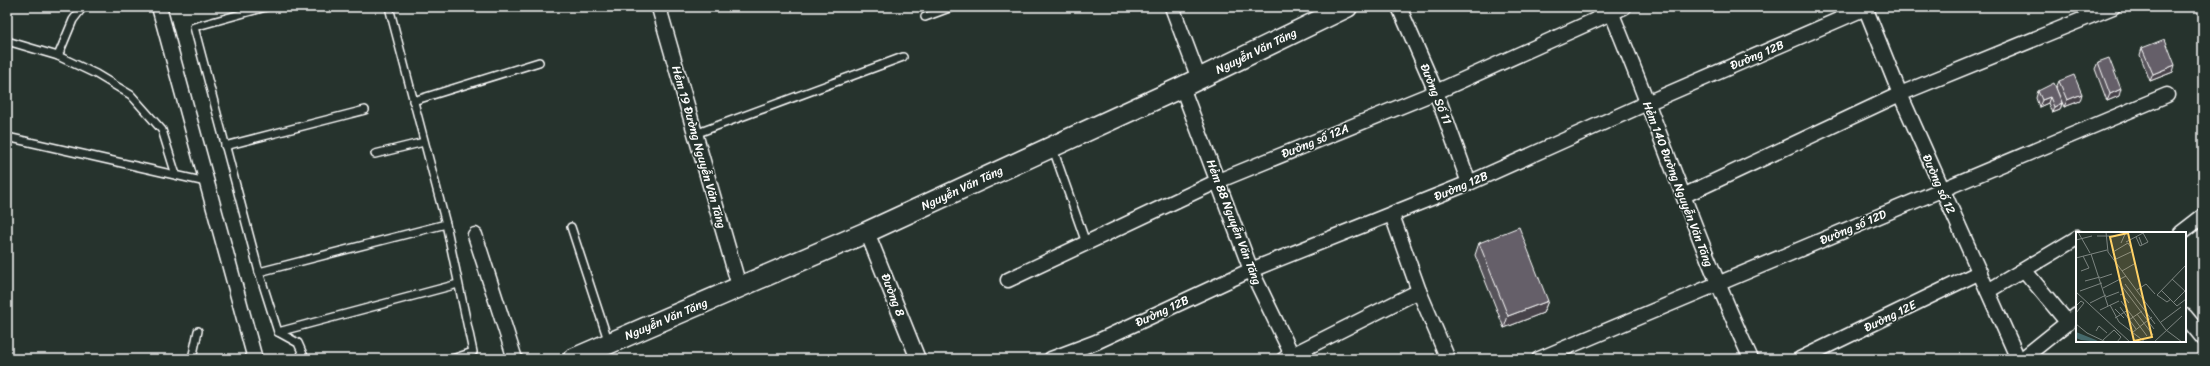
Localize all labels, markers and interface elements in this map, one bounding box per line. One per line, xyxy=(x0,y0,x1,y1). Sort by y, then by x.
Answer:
street label: Nguyễn Văn Tăng xyxy=(1211,22,1301,80)
street label: Đường 12B xyxy=(1726,34,1788,76)
street label: Đường Số 11 xyxy=(1414,60,1458,128)
street label: Hẻm 19 Đường Nguyễn Văn Tăng xyxy=(665,63,733,231)
street label: Hẻm 140 Đường Nguyễn Văn Tăng xyxy=(1636,98,1720,270)
street label: Đường số 12A xyxy=(1278,117,1352,165)
street label: Đường số 12 xyxy=(1916,150,1962,218)
street label: Hẻm 88 Nguyễn Văn Tăng xyxy=(1200,156,1268,288)
street label: Nguyễn Văn Tăng xyxy=(917,159,1007,217)
street label: Đường 12B xyxy=(1430,165,1492,207)
street label: Đường số 12D xyxy=(1816,203,1891,251)
inset map xyxy=(2076,232,2186,342)
street label: Đường 8 xyxy=(875,270,911,320)
street label: Đường 12B xyxy=(1132,289,1193,333)
street label: Nguyễn Văn Tăng xyxy=(621,292,711,346)
street label: Đường 12E xyxy=(1860,293,1921,338)

